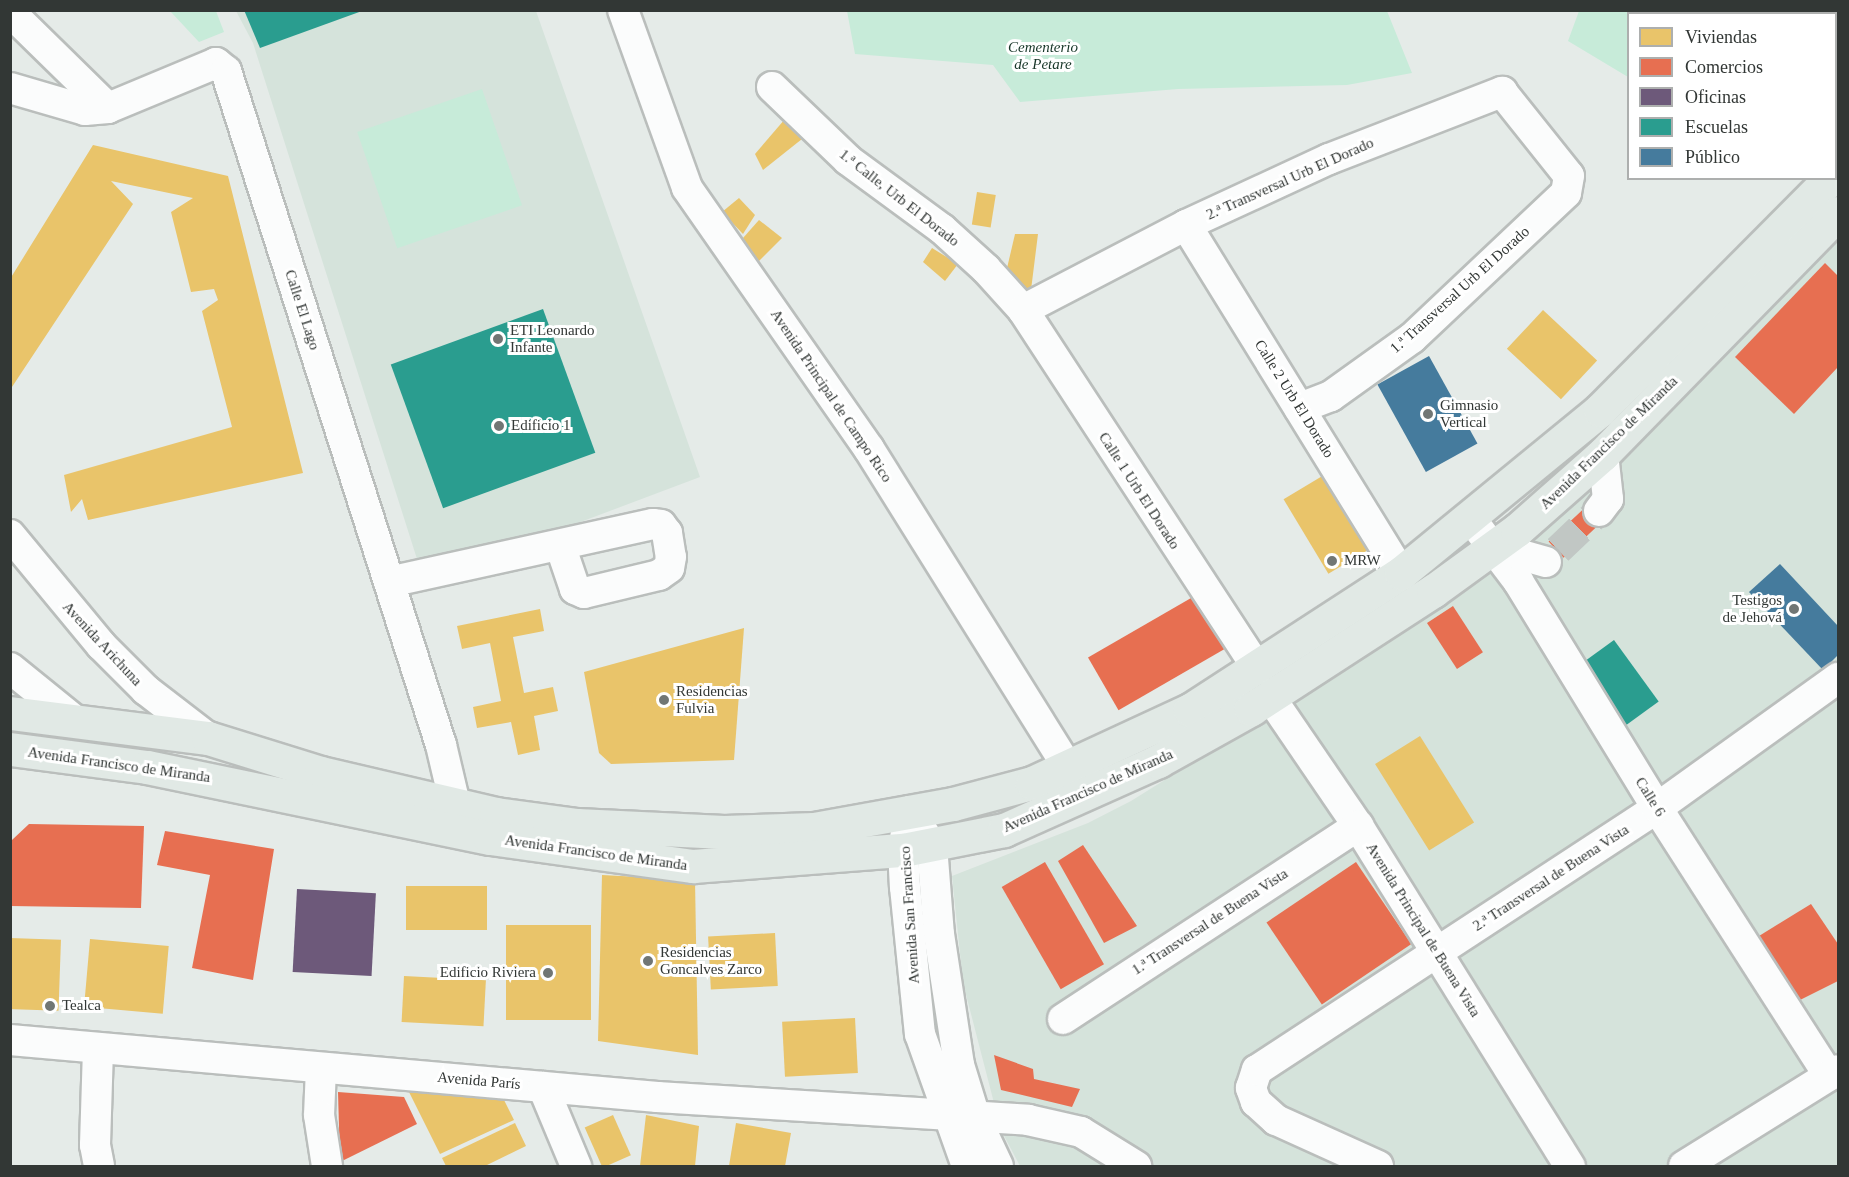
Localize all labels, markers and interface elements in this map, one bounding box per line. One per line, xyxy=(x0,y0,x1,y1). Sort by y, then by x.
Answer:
legend xyxy=(1627,12,1837,180)
text: Viviendas xyxy=(1685,27,1757,47)
park label: Cementerio de Petare xyxy=(1008,38,1078,73)
text: Comercios xyxy=(1685,57,1763,77)
text: Oficinas xyxy=(1685,87,1746,107)
text: Escuelas xyxy=(1685,117,1748,137)
street label: 2.ª Transversal Urb El Dorado xyxy=(1203,134,1377,224)
street label: 1.ª Calle, Urb El Dorado xyxy=(835,146,963,250)
text: Público xyxy=(1685,147,1740,167)
street label: 1.ª Transversal Urb El Dorado xyxy=(1387,223,1533,357)
street label: Calle El Lago xyxy=(281,268,323,352)
street label: Avenida Principal de Campo Rico xyxy=(766,306,896,486)
place label: ETI Leonardo Infante xyxy=(510,321,595,356)
marker: ETI Leonardo Infante xyxy=(491,332,505,346)
street label: Calle 2 Urb El Dorado xyxy=(1250,337,1338,461)
street label: Avenida Francisco de Miranda xyxy=(1536,373,1682,513)
place label: Gimnasio Vertical xyxy=(1440,396,1498,431)
marker: Gimnasio Vertical xyxy=(1421,407,1435,421)
place label: Edificio 1 xyxy=(511,417,571,435)
marker: Edificio 1 xyxy=(492,419,506,433)
street label: Calle 1 Urb El Dorado xyxy=(1094,429,1184,553)
place label: MRW xyxy=(1344,552,1381,570)
marker: MRW xyxy=(1325,554,1339,568)
place label: Testigos de Jehová xyxy=(1722,591,1782,626)
street label: Avenida Arichuna xyxy=(58,598,146,690)
marker: Testigos de Jehová xyxy=(1787,602,1801,616)
place label: Residencias Fulvia xyxy=(676,682,748,717)
marker: Residencias Fulvia xyxy=(657,693,671,707)
street label: Avenida Francisco de Miranda xyxy=(27,743,211,787)
street label: Avenida Francisco de Miranda xyxy=(1000,745,1176,837)
street label: Calle 6 xyxy=(1631,774,1669,820)
street label: 2.ª Transversal de Buena Vista xyxy=(1469,821,1633,935)
street label: Avenida Francisco de Miranda xyxy=(504,831,688,875)
street label: Avenida Principal de Buena Vista xyxy=(1362,840,1484,1020)
street label: Avenida San Francisco xyxy=(896,846,924,984)
street label: 1.ª Transversal de Buena Vista xyxy=(1128,865,1292,979)
place label: Residencias Goncalves Zarco xyxy=(660,943,762,978)
marker: Residencias Goncalves Zarco xyxy=(641,954,655,968)
place label: Edificio Riviera xyxy=(440,964,536,982)
marker: Edificio Riviera xyxy=(541,966,555,980)
place label: Tealca xyxy=(62,997,101,1015)
marker: Tealca xyxy=(43,999,57,1013)
street label: Avenida París xyxy=(437,1068,521,1094)

